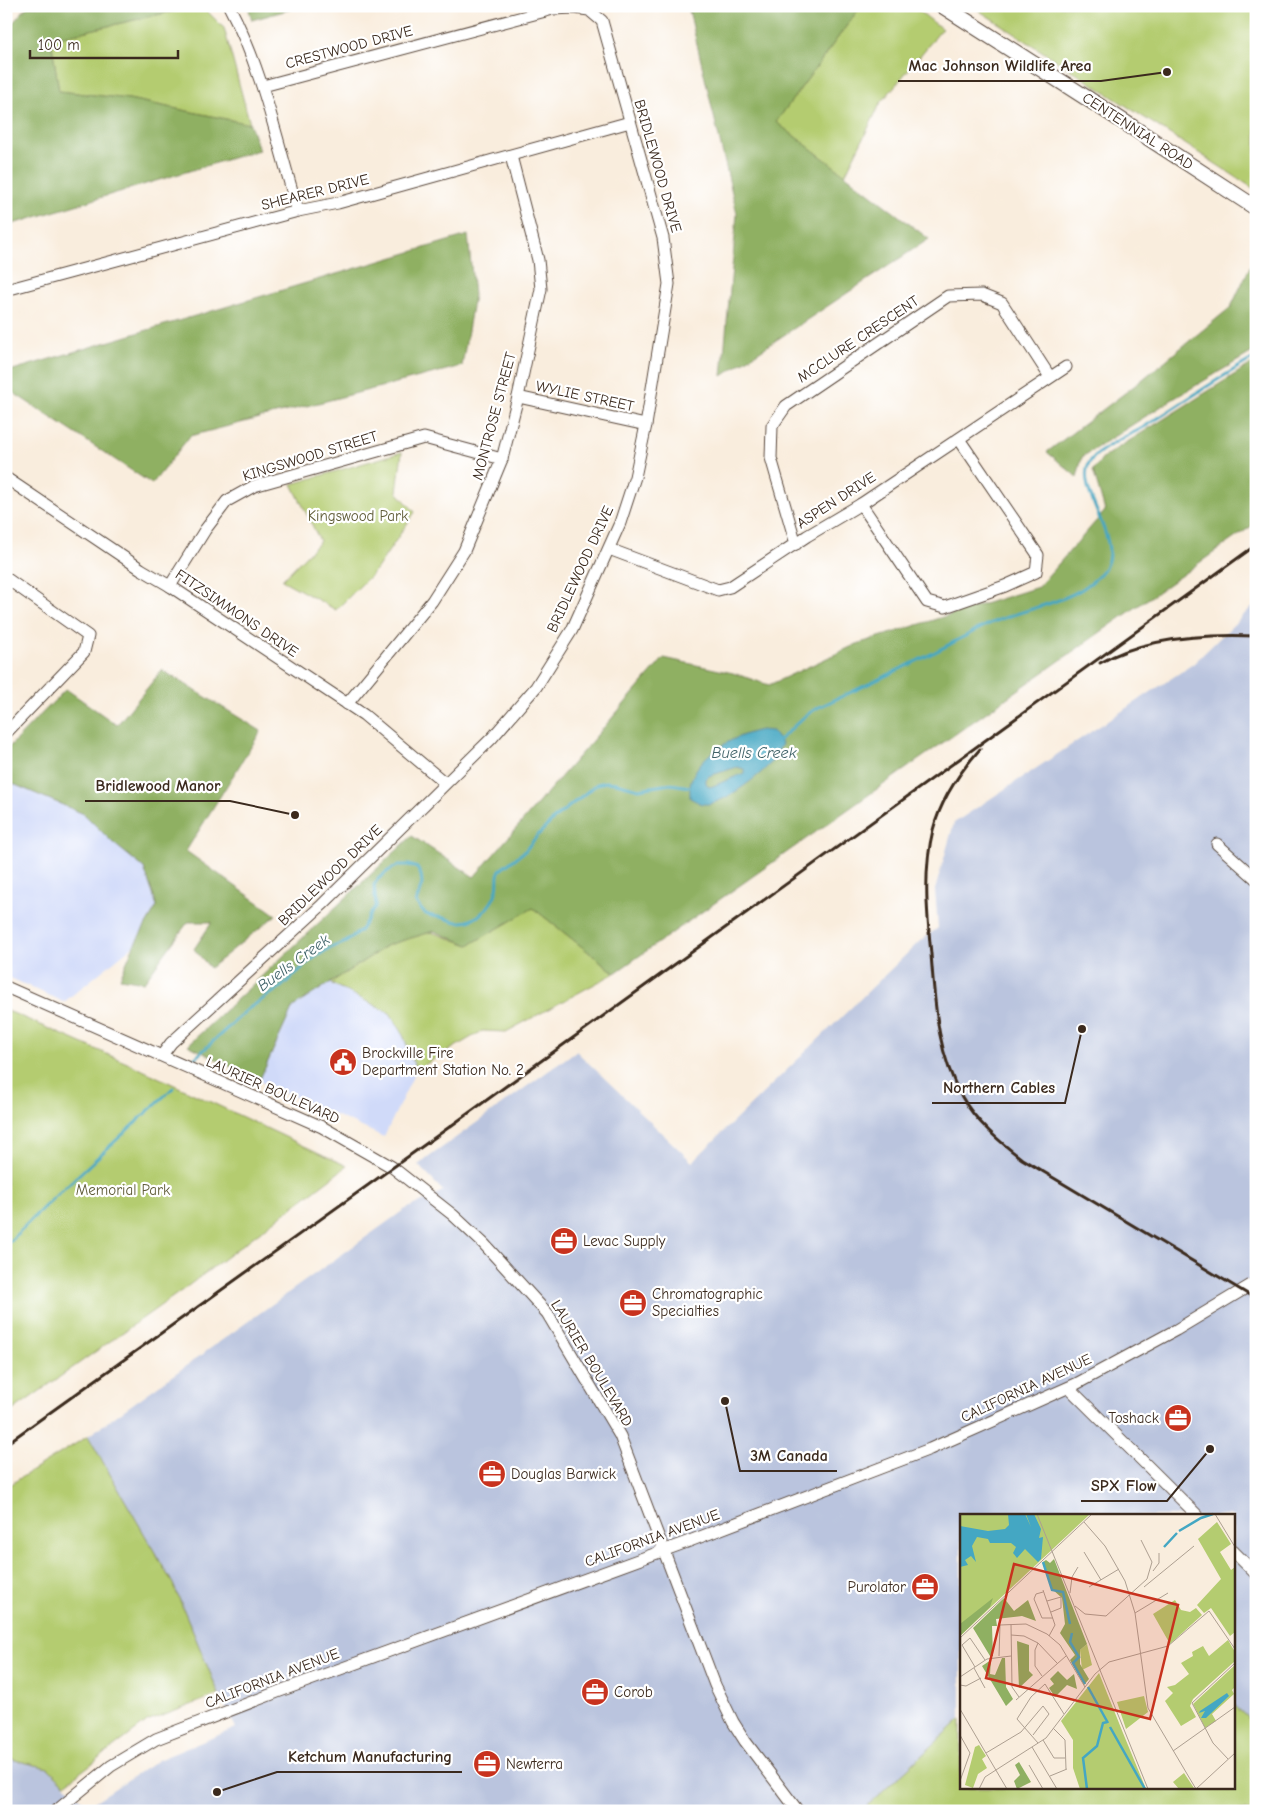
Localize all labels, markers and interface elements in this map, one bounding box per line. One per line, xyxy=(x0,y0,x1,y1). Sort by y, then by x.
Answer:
street label: CRESTWOOD DRIVE xyxy=(283,21,415,73)
scale bar xyxy=(30,28,178,60)
text: 100 m xyxy=(38,36,80,54)
callout: Mac Johnson Wildlife Area xyxy=(898,50,1101,81)
text: Mac Johnson Wildlife Area xyxy=(908,57,1092,75)
street label: CENTENNIAL ROAD xyxy=(1079,88,1197,174)
street label: BRIDLEWOOD DRIVE xyxy=(630,97,686,235)
street label: SHEARER DRIVE xyxy=(259,170,371,214)
street label: MCCLURE CRESCENT xyxy=(794,292,922,386)
street label: MONTROSE STREET xyxy=(468,350,520,482)
street label: WYLIE STREET xyxy=(534,377,636,415)
street label: KINGSWOOD STREET xyxy=(240,427,380,485)
street label: ASPEN DRIVE xyxy=(793,468,879,532)
street label: BRIDLEWOOD DRIVE xyxy=(543,503,617,635)
park label: Kingswood Park xyxy=(308,507,409,525)
street label: FITZSIMMONS DRIVE xyxy=(172,565,302,661)
water label: Buells Creek xyxy=(712,744,797,762)
callout: Bridlewood Manor xyxy=(85,770,230,801)
text: Bridlewood Manor xyxy=(95,777,221,795)
street label: BRIDLEWOOD DRIVE xyxy=(274,821,386,929)
water label: Buells Creek xyxy=(254,930,333,995)
place label: Brockville Fire Department Station No. 2 xyxy=(362,1044,524,1079)
public building icon: Brockville Fire Department Station No. 2 xyxy=(328,1047,358,1077)
street label: LAURIER BOULEVARD xyxy=(203,1052,343,1128)
callout: Northern Cables xyxy=(932,1072,1065,1103)
text: Northern Cables xyxy=(943,1079,1055,1097)
park label: Memorial Park xyxy=(76,1181,171,1199)
office icon: Levac Supply xyxy=(549,1226,579,1256)
place label: Levac Supply xyxy=(583,1232,666,1250)
place label: Chromatographic Specialties xyxy=(652,1285,763,1320)
office icon: Chromatographic Specialties xyxy=(618,1288,648,1318)
street label: LAURIER BOULEVARD xyxy=(547,1296,637,1430)
street label: CALIFORNIA AVENUE xyxy=(958,1350,1094,1426)
office icon: Toshack xyxy=(1163,1403,1193,1433)
place label: Toshack xyxy=(1108,1409,1160,1427)
callout: 3M Canada xyxy=(740,1440,837,1471)
text: 3M Canada xyxy=(750,1447,828,1465)
office icon: Douglas Barwick xyxy=(477,1459,507,1489)
place label: Douglas Barwick xyxy=(511,1465,617,1483)
callout: SPX Flow xyxy=(1081,1470,1167,1501)
text: SPX Flow xyxy=(1091,1477,1157,1495)
street label: CALIFORNIA AVENUE xyxy=(582,1505,722,1571)
inset map xyxy=(960,1514,1234,1790)
office icon: Purolator xyxy=(910,1572,940,1602)
place label: Purolator xyxy=(848,1578,906,1596)
street label: CALIFORNIA AVENUE xyxy=(202,1644,342,1712)
office icon: Corob xyxy=(580,1677,610,1707)
place label: Corob xyxy=(614,1683,653,1701)
callout: Ketchum Manufacturing xyxy=(277,1741,462,1772)
text: Ketchum Manufacturing xyxy=(288,1748,452,1766)
office icon: Newterra xyxy=(472,1749,502,1779)
place label: Newterra xyxy=(506,1755,563,1773)

